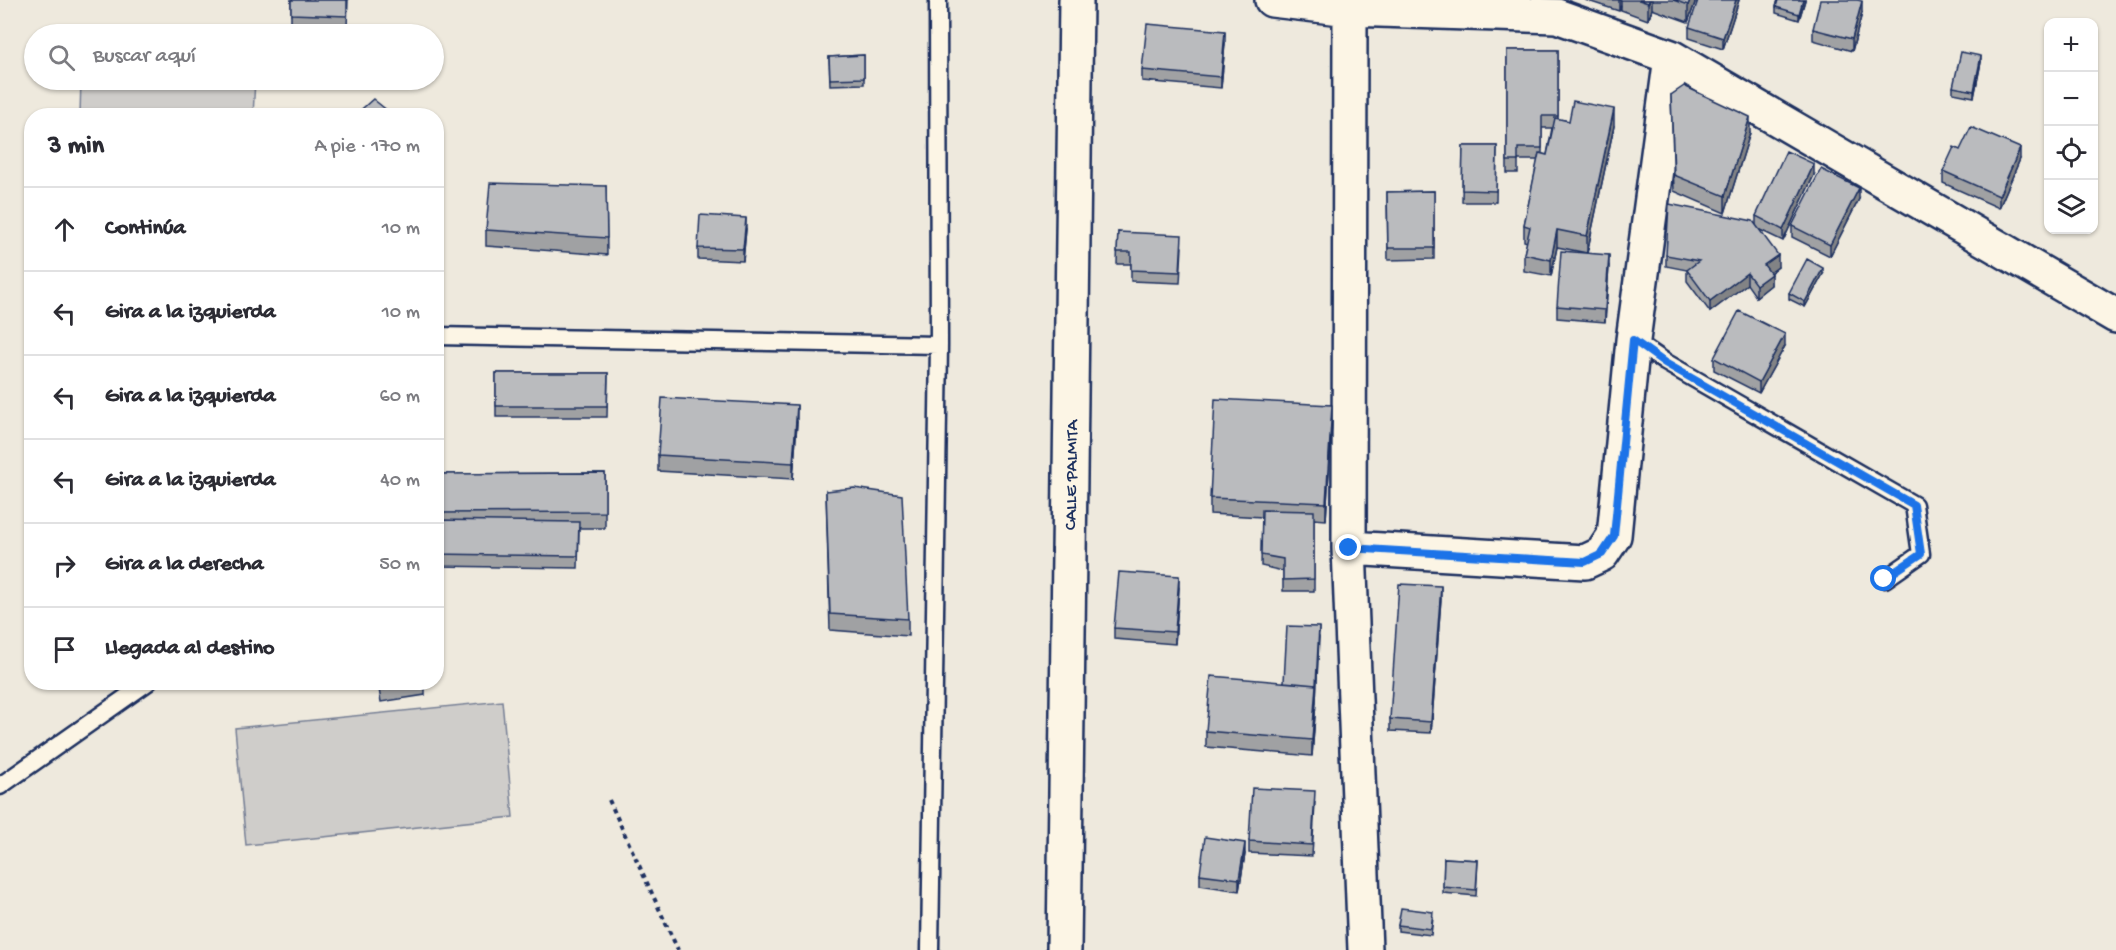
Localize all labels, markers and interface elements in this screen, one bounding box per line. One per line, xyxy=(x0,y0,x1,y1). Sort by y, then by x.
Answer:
map controls xyxy=(2044,18,2098,234)
button: + xyxy=(2044,18,2098,72)
search box xyxy=(24,24,444,90)
icon: search xyxy=(45,41,78,74)
text: Buscar aquí xyxy=(93,44,196,70)
button: − xyxy=(2044,72,2098,126)
button: locate xyxy=(2044,126,2098,180)
text: 3 min xyxy=(48,132,104,163)
text: A pie · 170 m xyxy=(314,136,420,159)
button: layers xyxy=(2044,180,2098,234)
icon: ahead xyxy=(48,213,81,246)
text: Continúa xyxy=(105,216,186,242)
text: 10 m xyxy=(382,218,420,241)
icon: left xyxy=(48,297,81,330)
text: Gira a la izquierda xyxy=(105,300,276,326)
text: 10 m xyxy=(382,302,420,325)
icon: left xyxy=(48,381,81,414)
text: Gira a la izquierda xyxy=(105,384,276,410)
text: 60 m xyxy=(380,386,420,409)
street label: CALLE PALMITA xyxy=(1061,418,1084,530)
icon: left xyxy=(48,465,81,498)
text: Gira a la izquierda xyxy=(105,468,276,494)
text: 40 m xyxy=(380,470,420,493)
route end xyxy=(1335,534,1361,560)
icon: right xyxy=(48,549,81,582)
text: Gira a la derecha xyxy=(105,552,263,578)
text: 50 m xyxy=(379,554,420,577)
route start xyxy=(1870,565,1896,591)
icon: arrive xyxy=(48,633,81,666)
text: Llegada al destino xyxy=(105,636,275,662)

